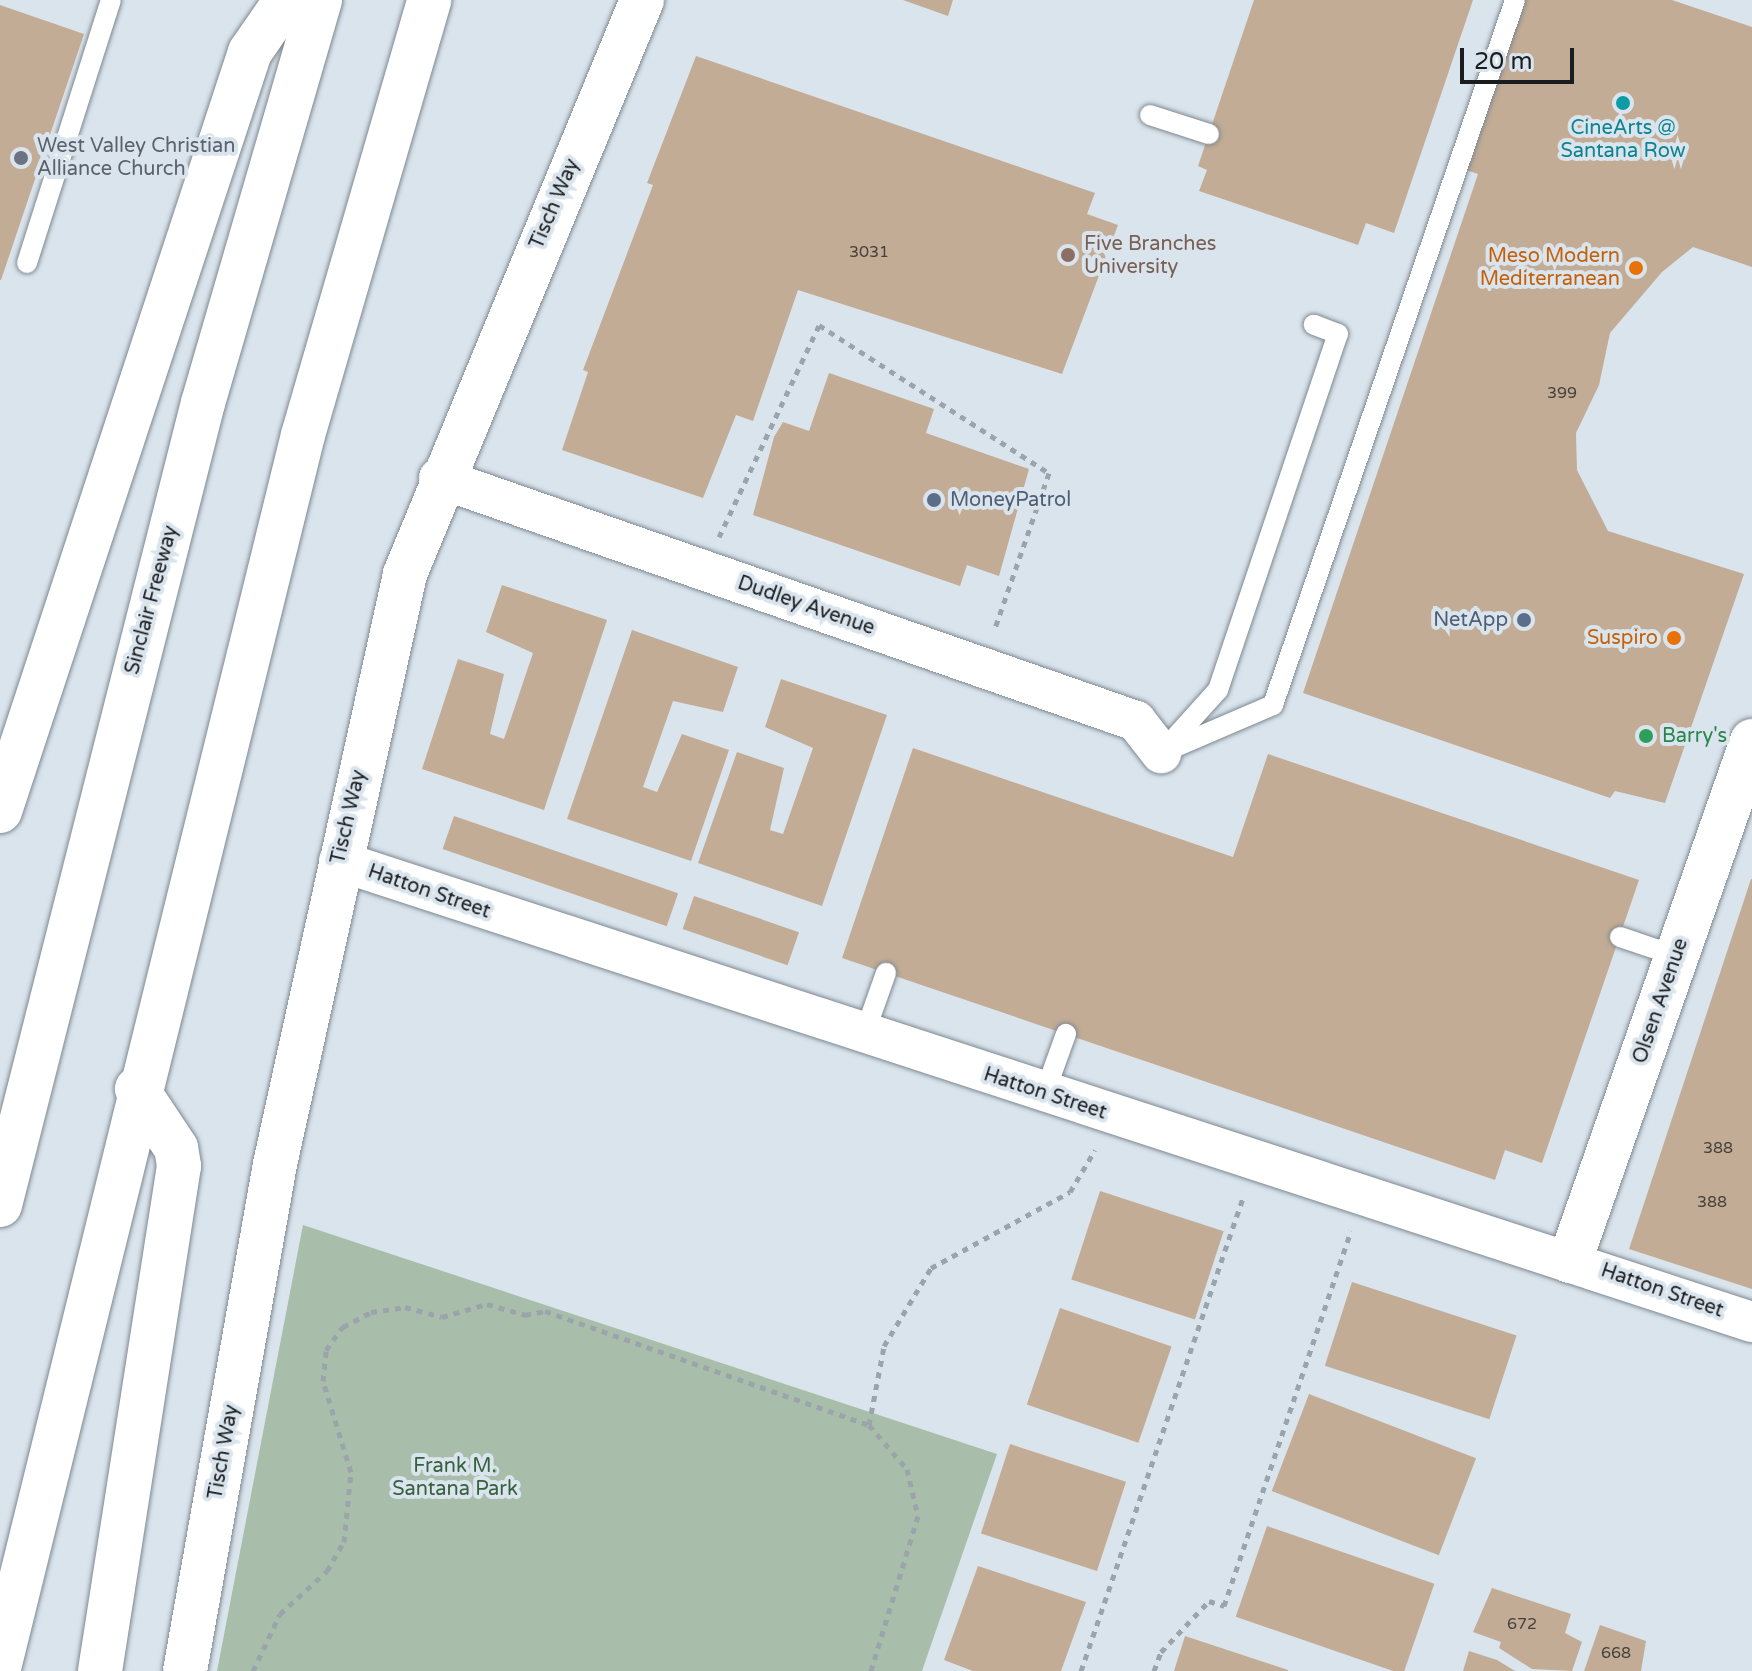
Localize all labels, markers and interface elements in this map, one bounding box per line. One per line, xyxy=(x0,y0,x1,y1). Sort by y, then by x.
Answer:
scale bar xyxy=(1464,32,1578,82)
text: 20 m xyxy=(1474,47,1532,76)
marker: CineArts @ Santana Row xyxy=(1614,94,1632,112)
place label: CineArts @ Santana Row xyxy=(1560,116,1686,163)
place label: West Valley Christian Alliance Church xyxy=(37,134,235,181)
marker: West Valley Christian Alliance Church xyxy=(12,149,30,167)
street label: Tisch Way xyxy=(525,155,585,253)
place label: Five Branches University xyxy=(1084,232,1216,279)
house number: 3031 xyxy=(849,242,889,262)
place label: Meso Modern Mediterranean xyxy=(1480,244,1620,291)
marker: Five Branches University xyxy=(1059,246,1077,264)
marker: Meso Modern Mediterranean xyxy=(1627,259,1645,277)
house number: 399 xyxy=(1547,383,1577,403)
place label: MoneyPatrol xyxy=(950,488,1071,512)
marker: MoneyPatrol xyxy=(925,491,943,509)
street label: Sinclair Freeway xyxy=(121,523,183,677)
street label: Dudley Avenue xyxy=(734,571,878,641)
place label: NetApp xyxy=(1433,608,1508,632)
marker: NetApp xyxy=(1515,611,1533,629)
place label: Suspiro xyxy=(1587,626,1658,650)
marker: Suspiro xyxy=(1665,629,1683,647)
place label: Barry's xyxy=(1662,724,1727,748)
marker: Barry's xyxy=(1637,727,1655,745)
street label: Tisch Way xyxy=(327,768,371,866)
street label: Hatton Street xyxy=(365,860,493,924)
street label: Olsen Avenue xyxy=(1628,935,1694,1067)
street label: Hatton Street xyxy=(980,1063,1110,1125)
house number: 388 xyxy=(1703,1138,1733,1158)
house number: 388 xyxy=(1697,1192,1727,1212)
street label: Hatton Street xyxy=(1598,1259,1726,1323)
street label: Tisch Way xyxy=(204,1403,244,1501)
park label: Frank M. Santana Park xyxy=(392,1455,518,1502)
house number: 672 xyxy=(1507,1614,1537,1634)
house number: 668 xyxy=(1601,1643,1631,1663)

